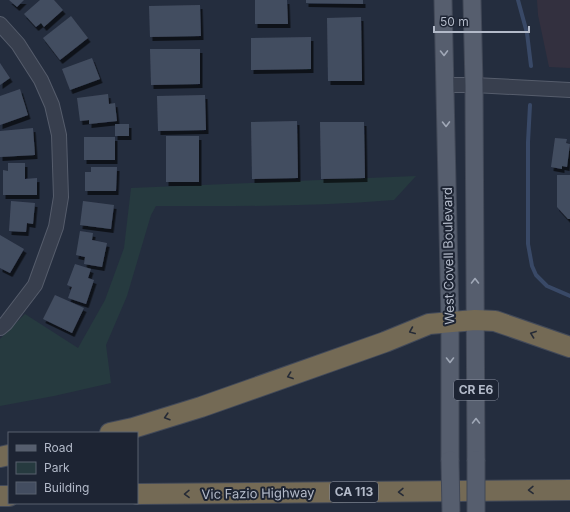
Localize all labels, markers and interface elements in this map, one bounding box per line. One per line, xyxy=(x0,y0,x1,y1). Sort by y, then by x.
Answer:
scale bar xyxy=(434,8,529,34)
text: 50 m xyxy=(440,14,469,29)
one-way arrow xyxy=(440,50,449,56)
one-way arrow xyxy=(442,121,450,127)
street label: West Covell Boulevard xyxy=(439,187,457,325)
one-way arrow xyxy=(471,278,479,284)
one-way arrow xyxy=(409,326,416,334)
one-way arrow xyxy=(530,330,537,338)
one-way arrow xyxy=(446,357,454,363)
one-way arrow xyxy=(287,371,294,379)
road number: CR E6 xyxy=(454,380,498,400)
one-way arrow xyxy=(164,412,171,421)
one-way arrow xyxy=(472,418,480,424)
legend xyxy=(8,432,138,504)
text: Road xyxy=(44,440,73,455)
text: Park xyxy=(44,460,70,475)
text: Building xyxy=(44,480,89,495)
road number: CA 113 xyxy=(330,482,378,502)
street label: Vic Fazio Highway xyxy=(201,484,315,502)
one-way arrow xyxy=(528,486,534,494)
one-way arrow xyxy=(398,488,404,496)
one-way arrow xyxy=(184,490,190,498)

